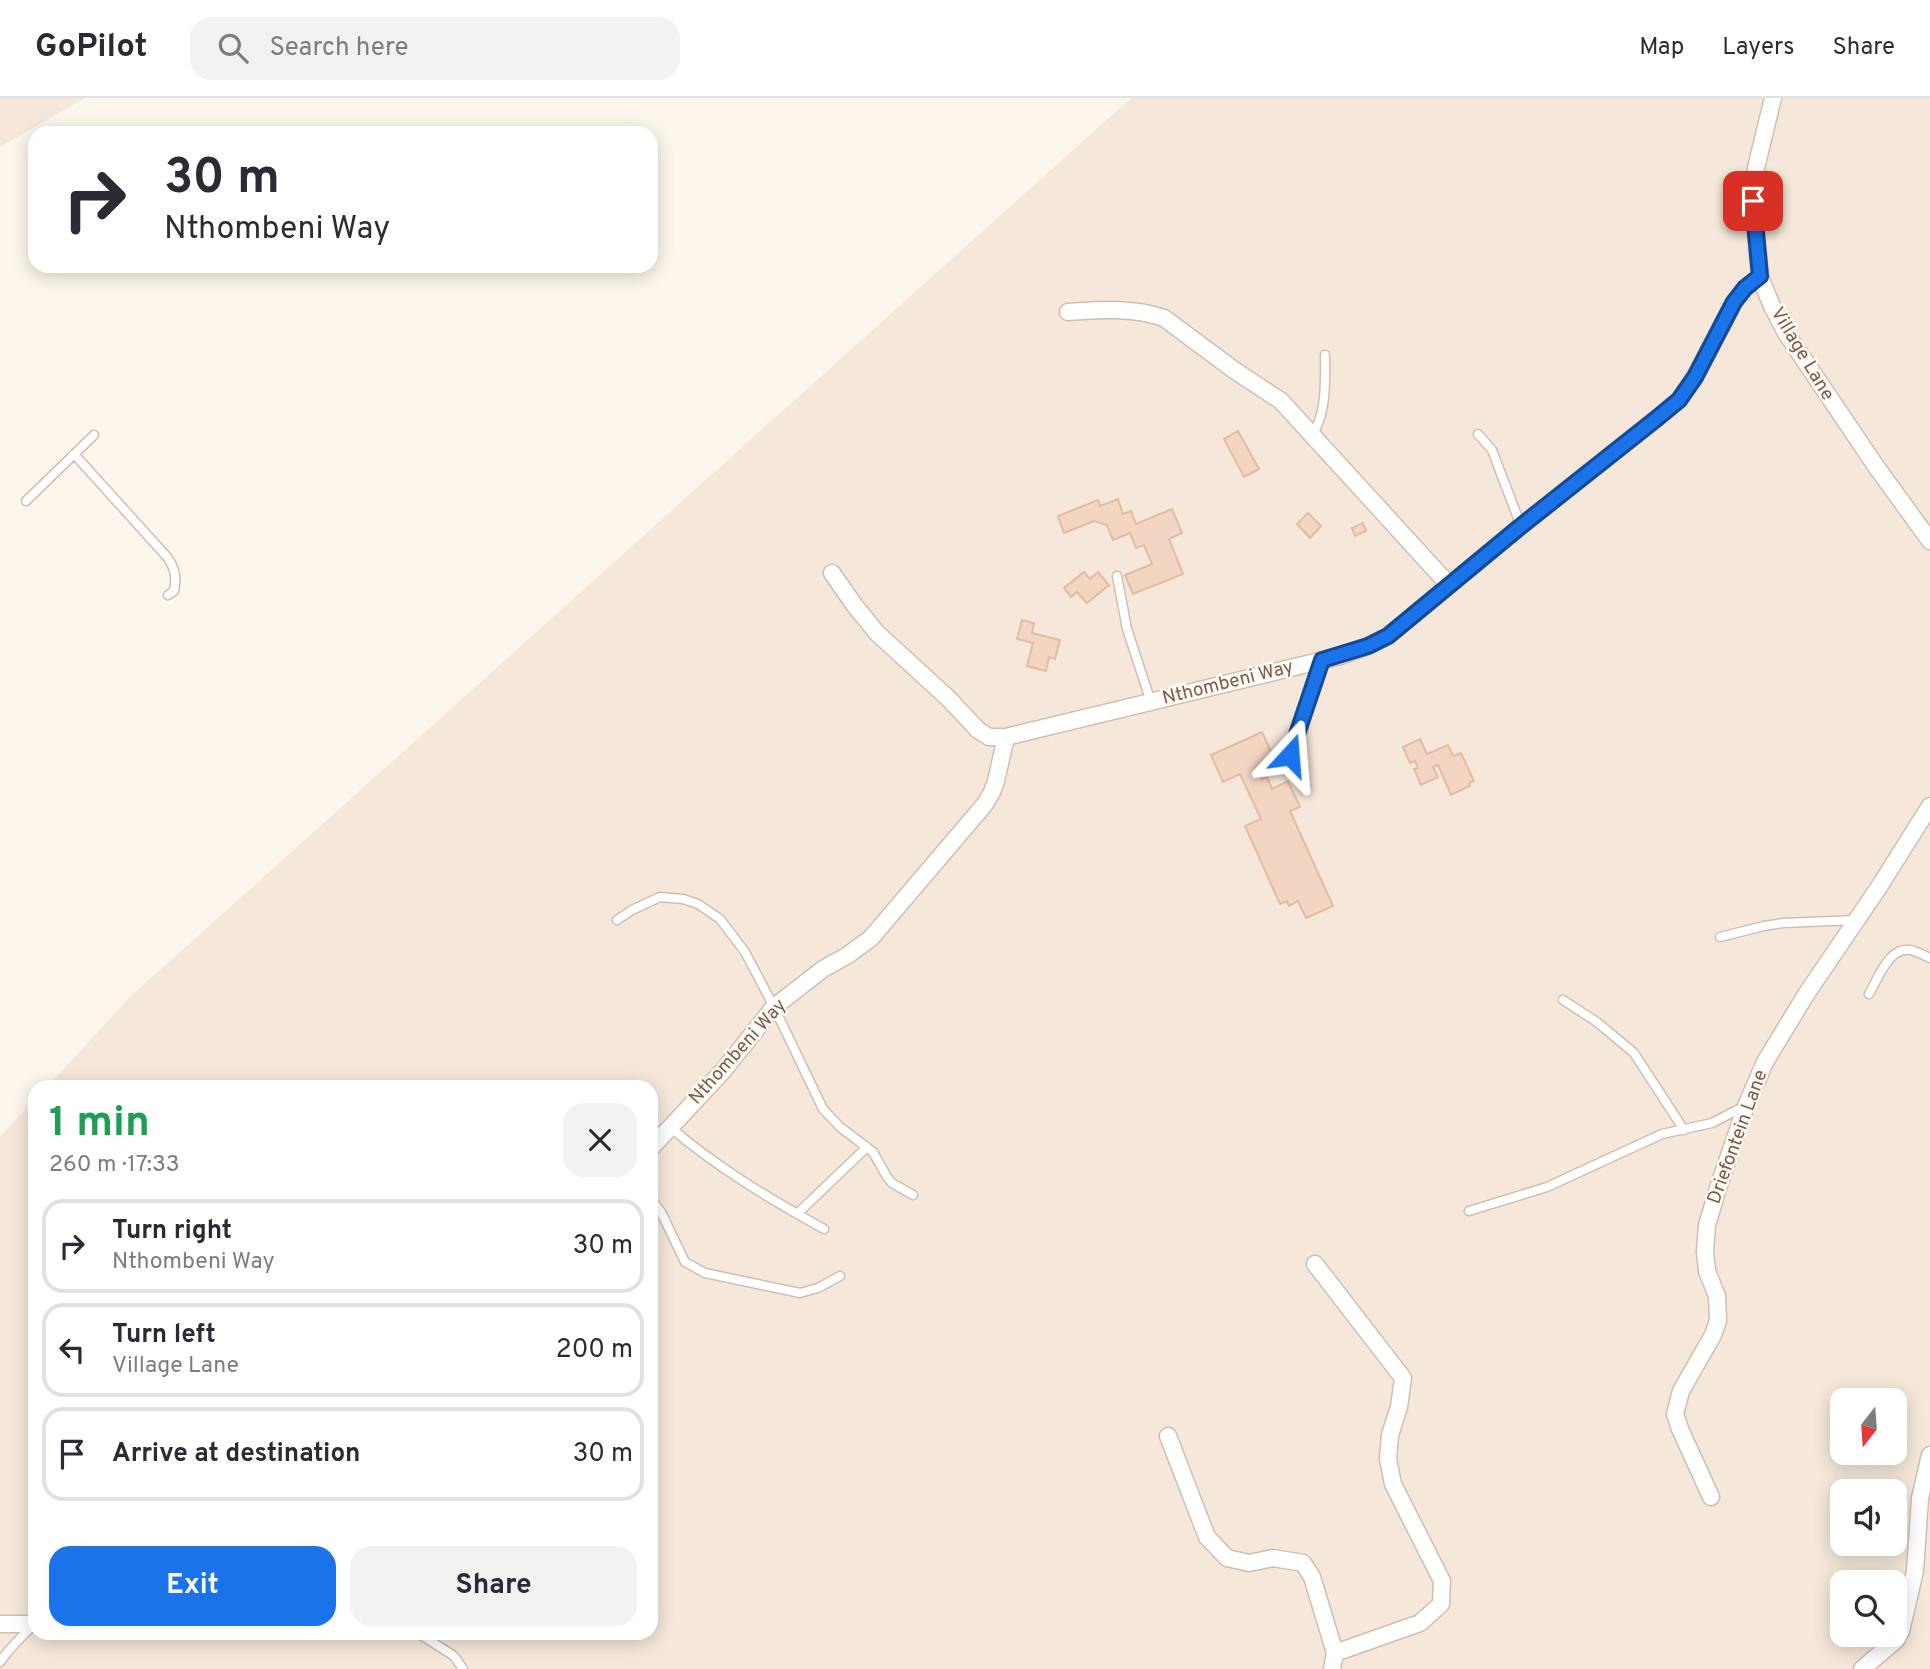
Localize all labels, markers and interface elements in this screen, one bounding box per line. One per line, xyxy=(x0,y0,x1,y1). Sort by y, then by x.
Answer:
search box xyxy=(190,17,680,80)
text: GoPilot xyxy=(35,27,148,69)
icon: search xyxy=(214,29,252,67)
text: Search here xyxy=(270,32,408,65)
text: Map xyxy=(1639,33,1684,63)
text: Layers xyxy=(1722,33,1794,63)
text: Share xyxy=(1832,33,1895,63)
text: 30 m xyxy=(164,149,280,211)
icon: right xyxy=(49,154,140,245)
pin xyxy=(1723,171,1783,231)
icon: arrive xyxy=(1734,182,1772,220)
text: Nthombeni Way xyxy=(164,210,390,250)
street label: Village Lane xyxy=(1765,303,1839,405)
street label: Nthombeni Way xyxy=(1160,655,1296,711)
position arrow xyxy=(1253,718,1327,792)
street label: Nthombeni Way xyxy=(684,994,792,1110)
street label: Driefontein Lane xyxy=(1703,1067,1773,1207)
text: 1 min xyxy=(49,1098,150,1151)
button: close xyxy=(563,1103,637,1177)
text: 260 m · 17:33 xyxy=(49,1151,180,1180)
text: Turn right xyxy=(112,1215,232,1248)
icon: right xyxy=(53,1227,91,1265)
text: 30 m xyxy=(573,1230,633,1263)
text: Nthombeni Way xyxy=(112,1248,275,1277)
text: Turn left xyxy=(112,1319,216,1352)
icon: left xyxy=(53,1331,91,1369)
text: 200 m xyxy=(556,1334,633,1367)
text: Village Lane xyxy=(112,1352,239,1381)
north arrow xyxy=(1830,1388,1908,1465)
map controls xyxy=(1830,1388,1907,1647)
icon: arrive xyxy=(53,1435,91,1473)
text: Arrive at destination xyxy=(112,1438,360,1471)
text: 30 m xyxy=(573,1438,633,1471)
button: sound xyxy=(1830,1479,1907,1556)
button: Exit xyxy=(49,1546,336,1626)
button: Share xyxy=(350,1546,637,1626)
button: search xyxy=(1830,1570,1907,1647)

